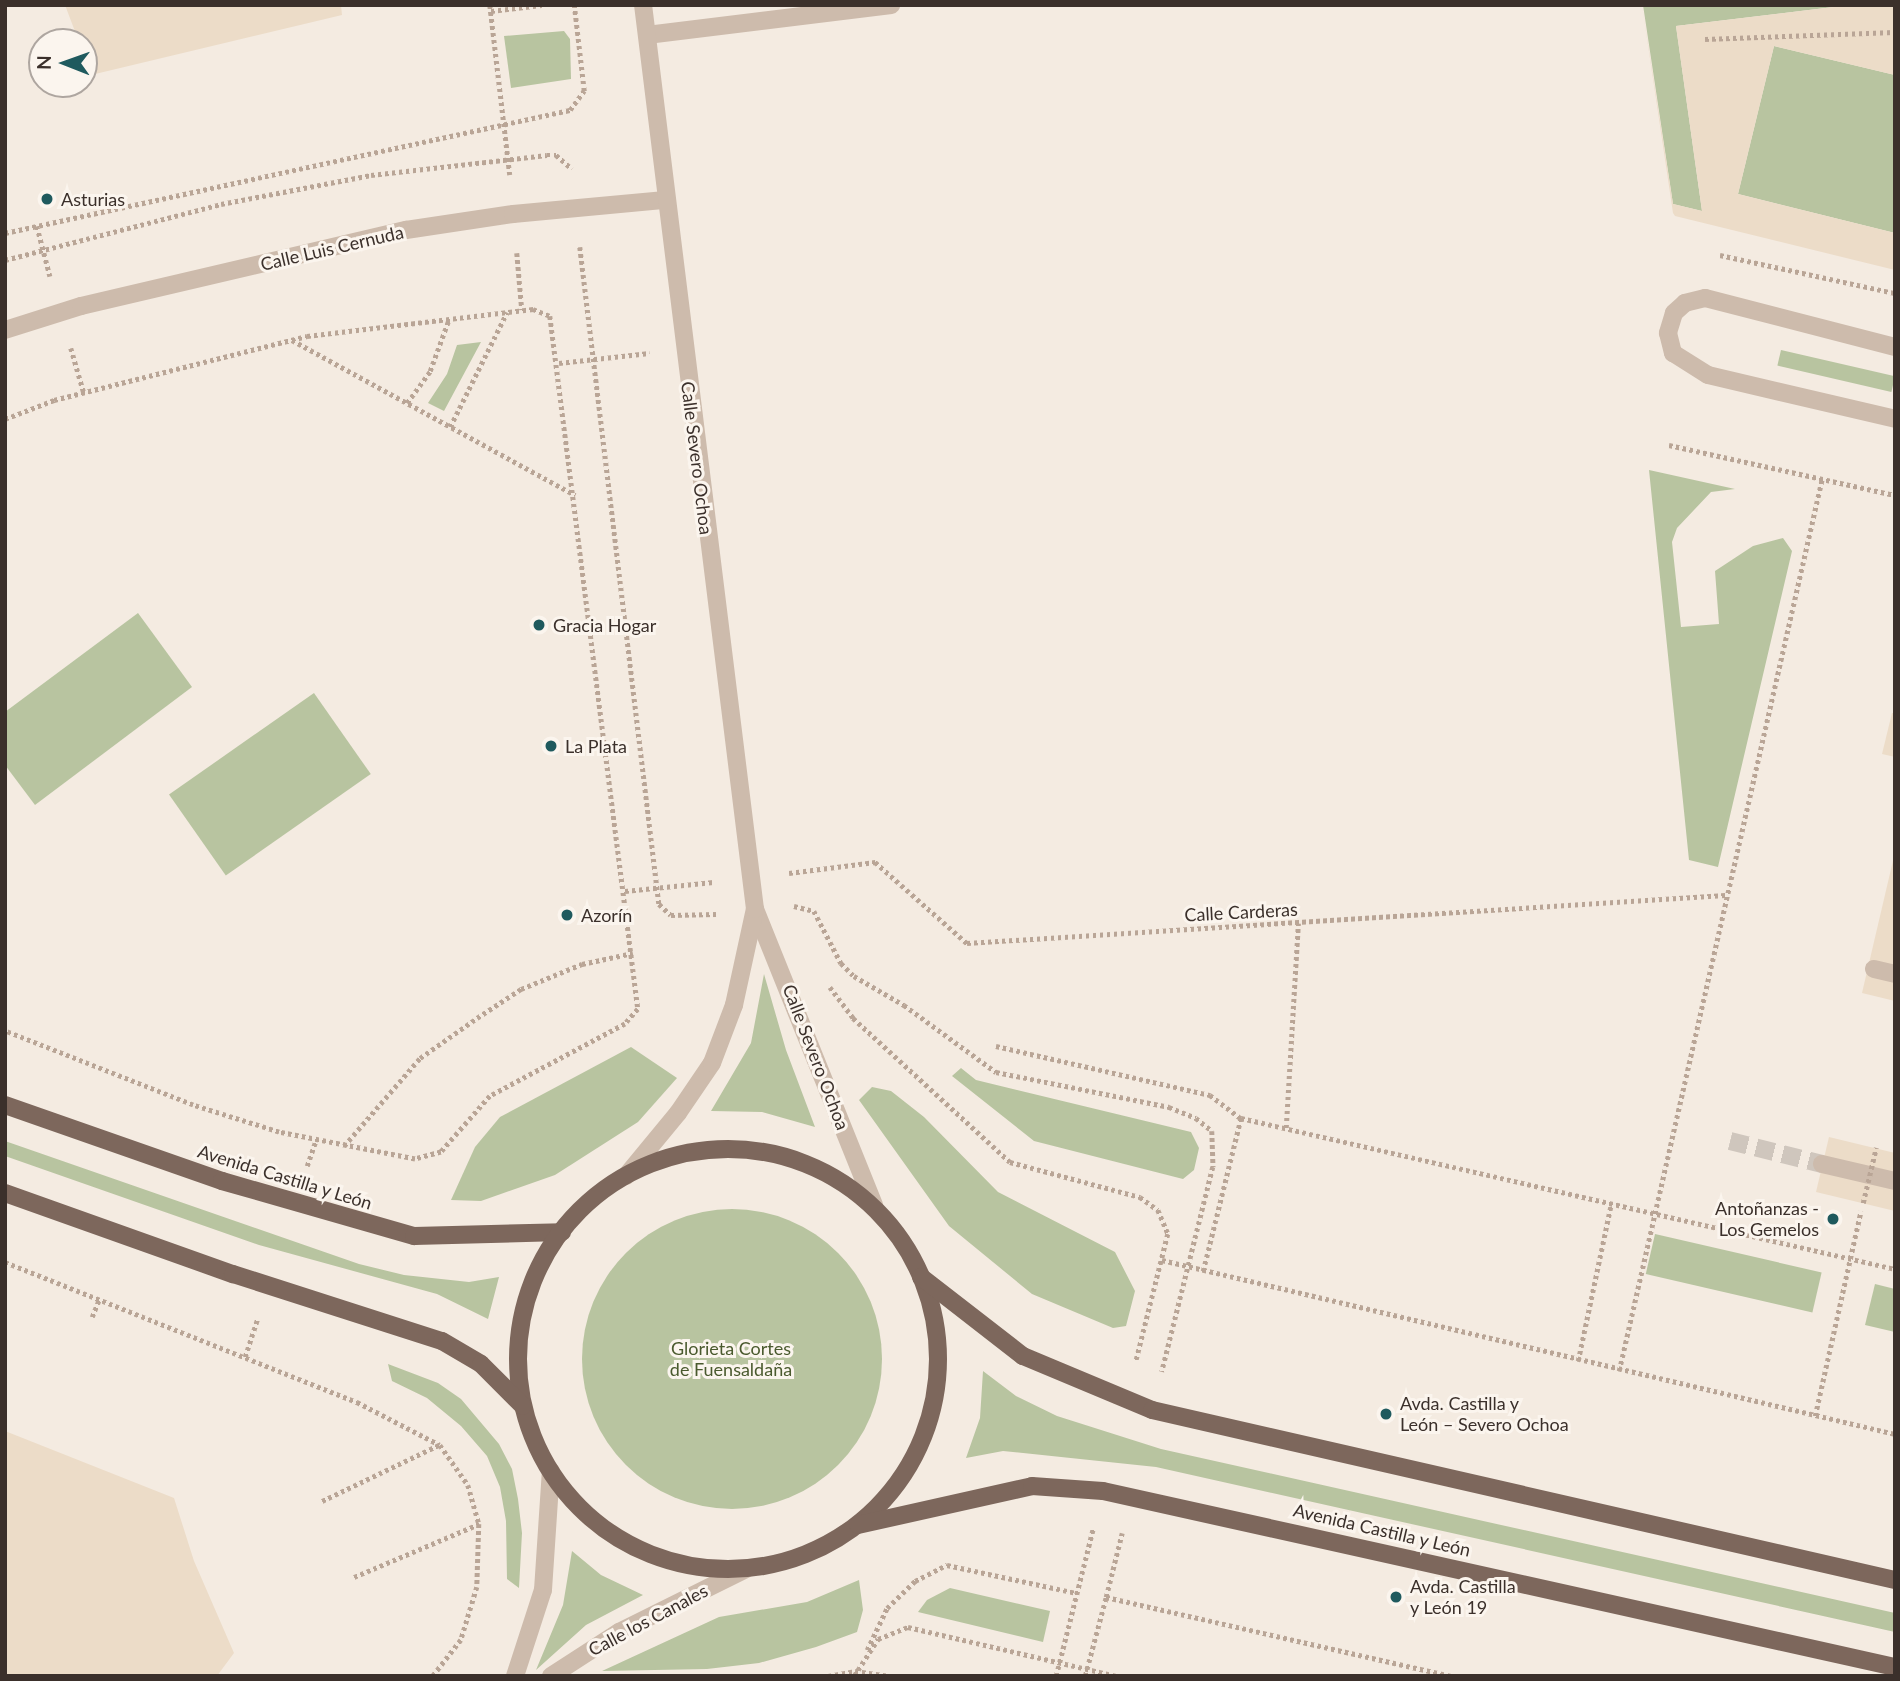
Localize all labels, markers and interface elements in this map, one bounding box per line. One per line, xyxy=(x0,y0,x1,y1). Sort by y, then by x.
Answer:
north arrow xyxy=(28,28,98,98)
text: N xyxy=(32,55,55,70)
place label: Asturias xyxy=(61,188,125,210)
marker: Asturias xyxy=(39,191,55,207)
street label: Calle Luis Cernuda xyxy=(258,221,406,275)
street label: Calle Severo Ochoa xyxy=(677,380,717,536)
place label: Gracia Hogar xyxy=(553,614,656,636)
marker: Gracia Hogar xyxy=(531,617,547,633)
place label: La Plata xyxy=(565,735,627,757)
marker: La Plata xyxy=(543,738,559,754)
street label: Calle Carderas xyxy=(1184,898,1298,926)
place label: Azorín xyxy=(581,904,632,926)
marker: Azorín xyxy=(559,907,575,923)
street label: Calle Severo Ochoa xyxy=(778,981,854,1133)
street label: Avenida Castilla y León xyxy=(195,1140,375,1214)
place label: Antoñanzas - Los Gemelos xyxy=(1715,1198,1819,1240)
marker: Antoñanzas - Los Gemelos xyxy=(1825,1211,1841,1227)
park label: Glorieta Cortes de Fuensaldaña xyxy=(670,1338,792,1380)
place label: Avda. Castilla y León – Severo Ochoa xyxy=(1400,1393,1569,1436)
marker: Avda. Castilla y León – Severo Ochoa xyxy=(1378,1406,1394,1422)
street label: Avenida Castilla y León xyxy=(1291,1499,1473,1561)
place label: Avda. Castilla y León 19 xyxy=(1410,1576,1516,1618)
street label: Calle los Canales xyxy=(585,1579,711,1661)
marker: Avda. Castilla y León 19 xyxy=(1388,1589,1404,1605)

